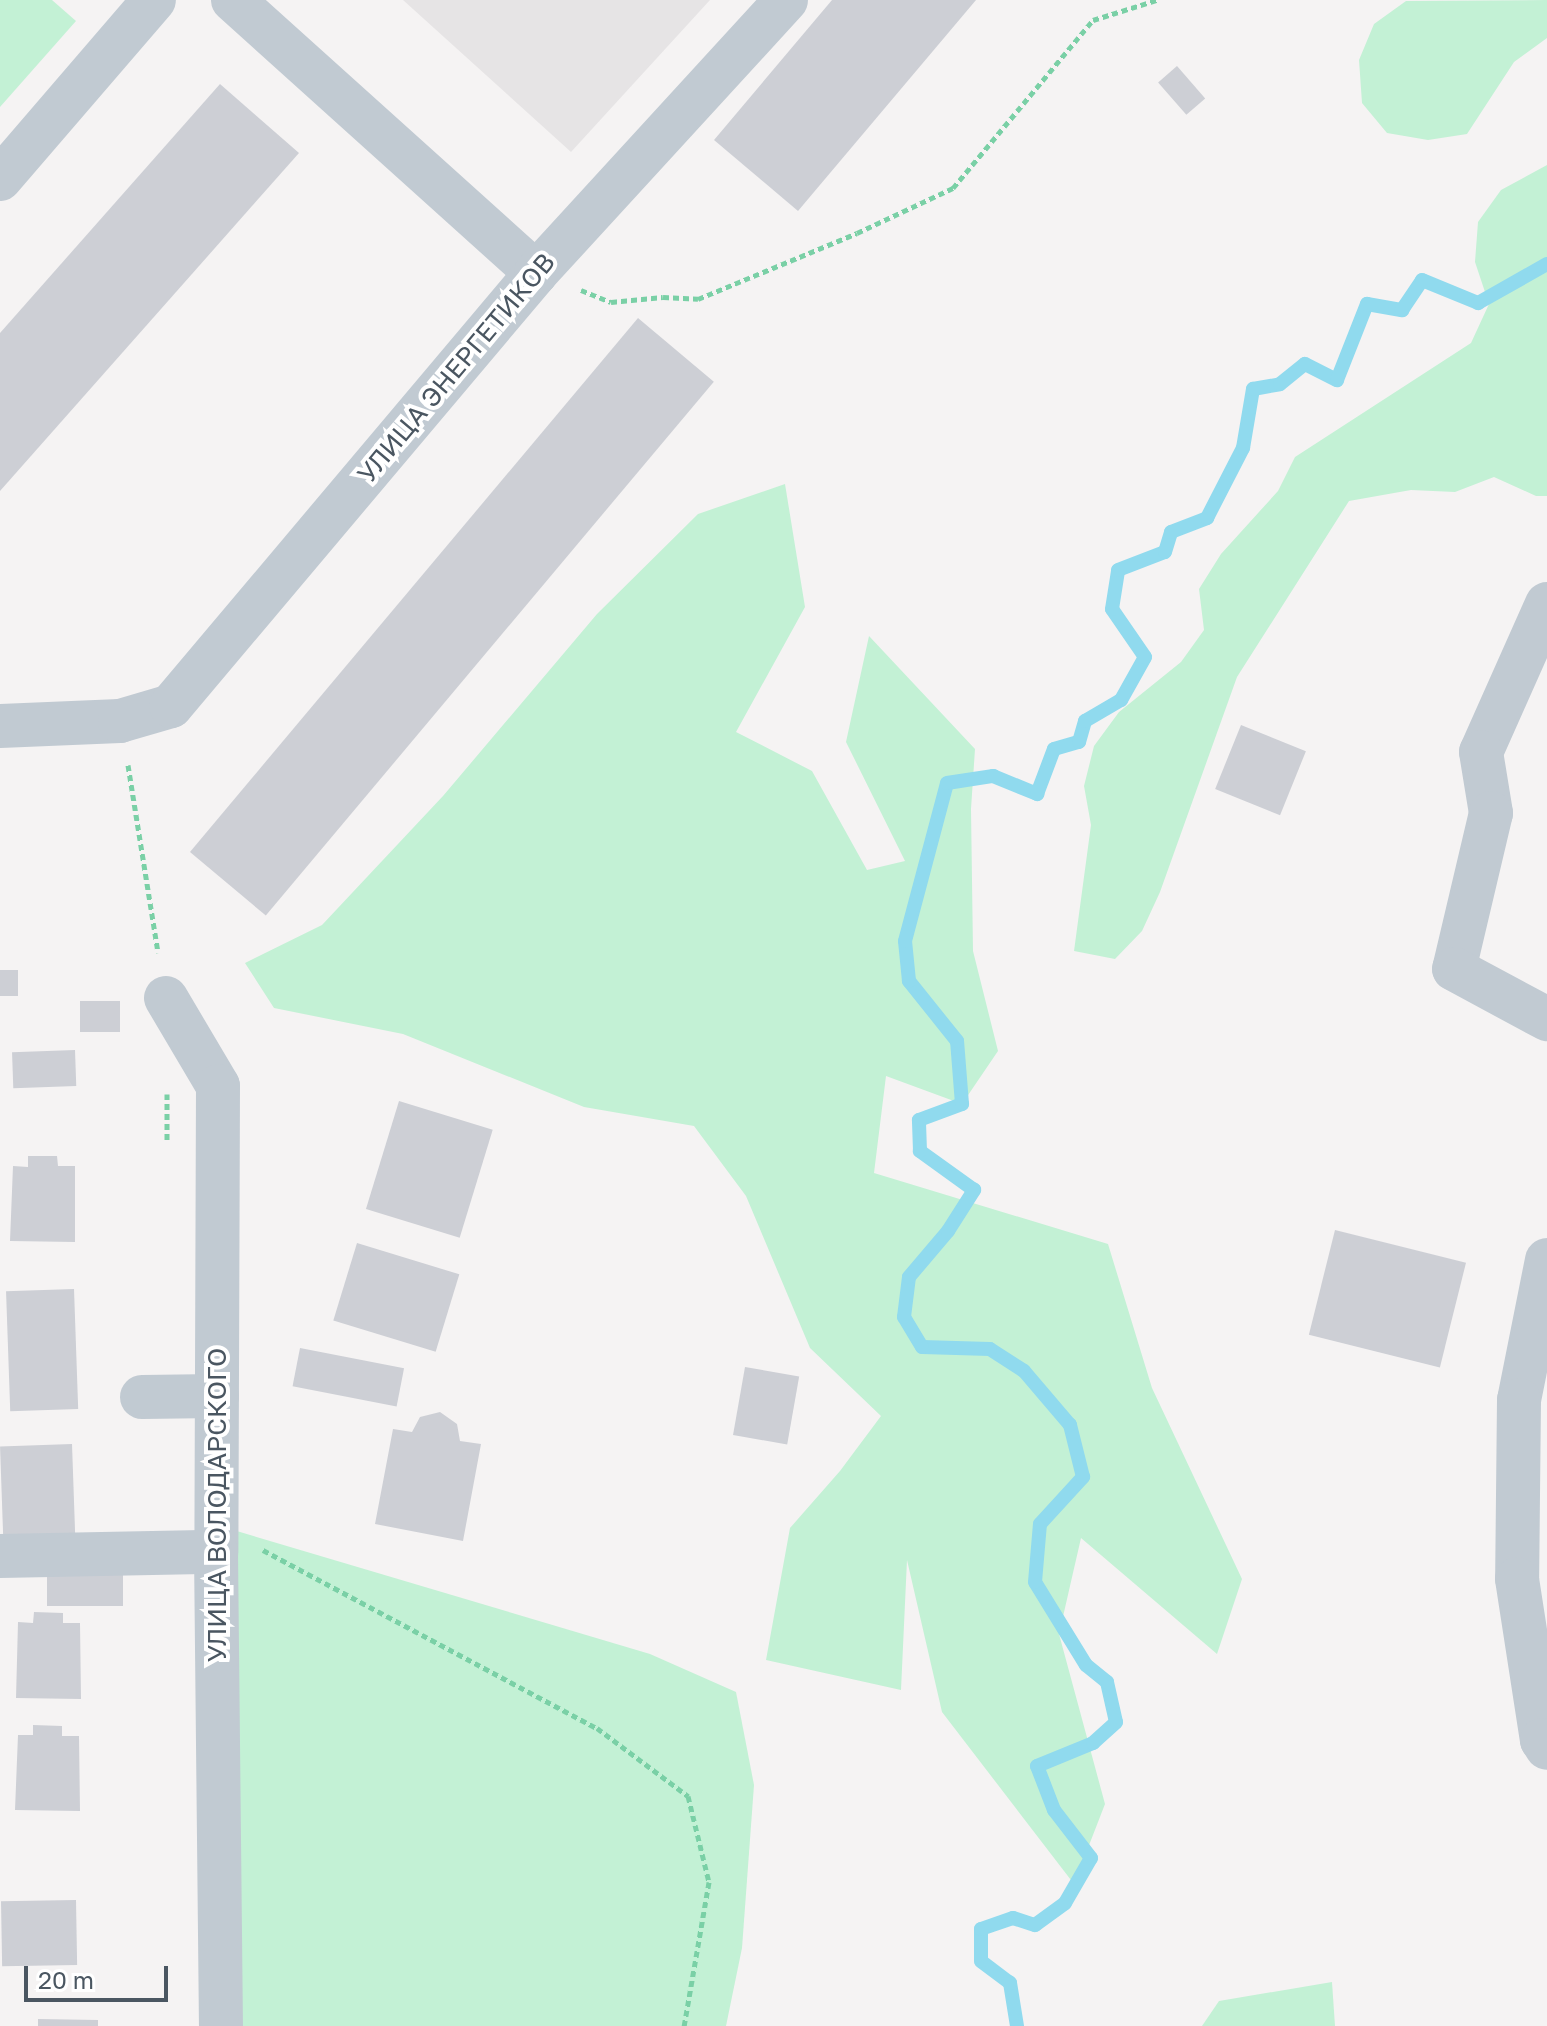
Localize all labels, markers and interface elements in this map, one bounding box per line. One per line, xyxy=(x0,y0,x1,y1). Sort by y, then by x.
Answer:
street label: УЛИЦА ЭНЕРГЕТИКОВ xyxy=(351,247,561,489)
street label: УЛИЦА ВОЛОДАРСКОГО xyxy=(201,1348,233,1662)
scale bar xyxy=(28,1950,172,2000)
text: 20 m xyxy=(38,1965,94,1994)

